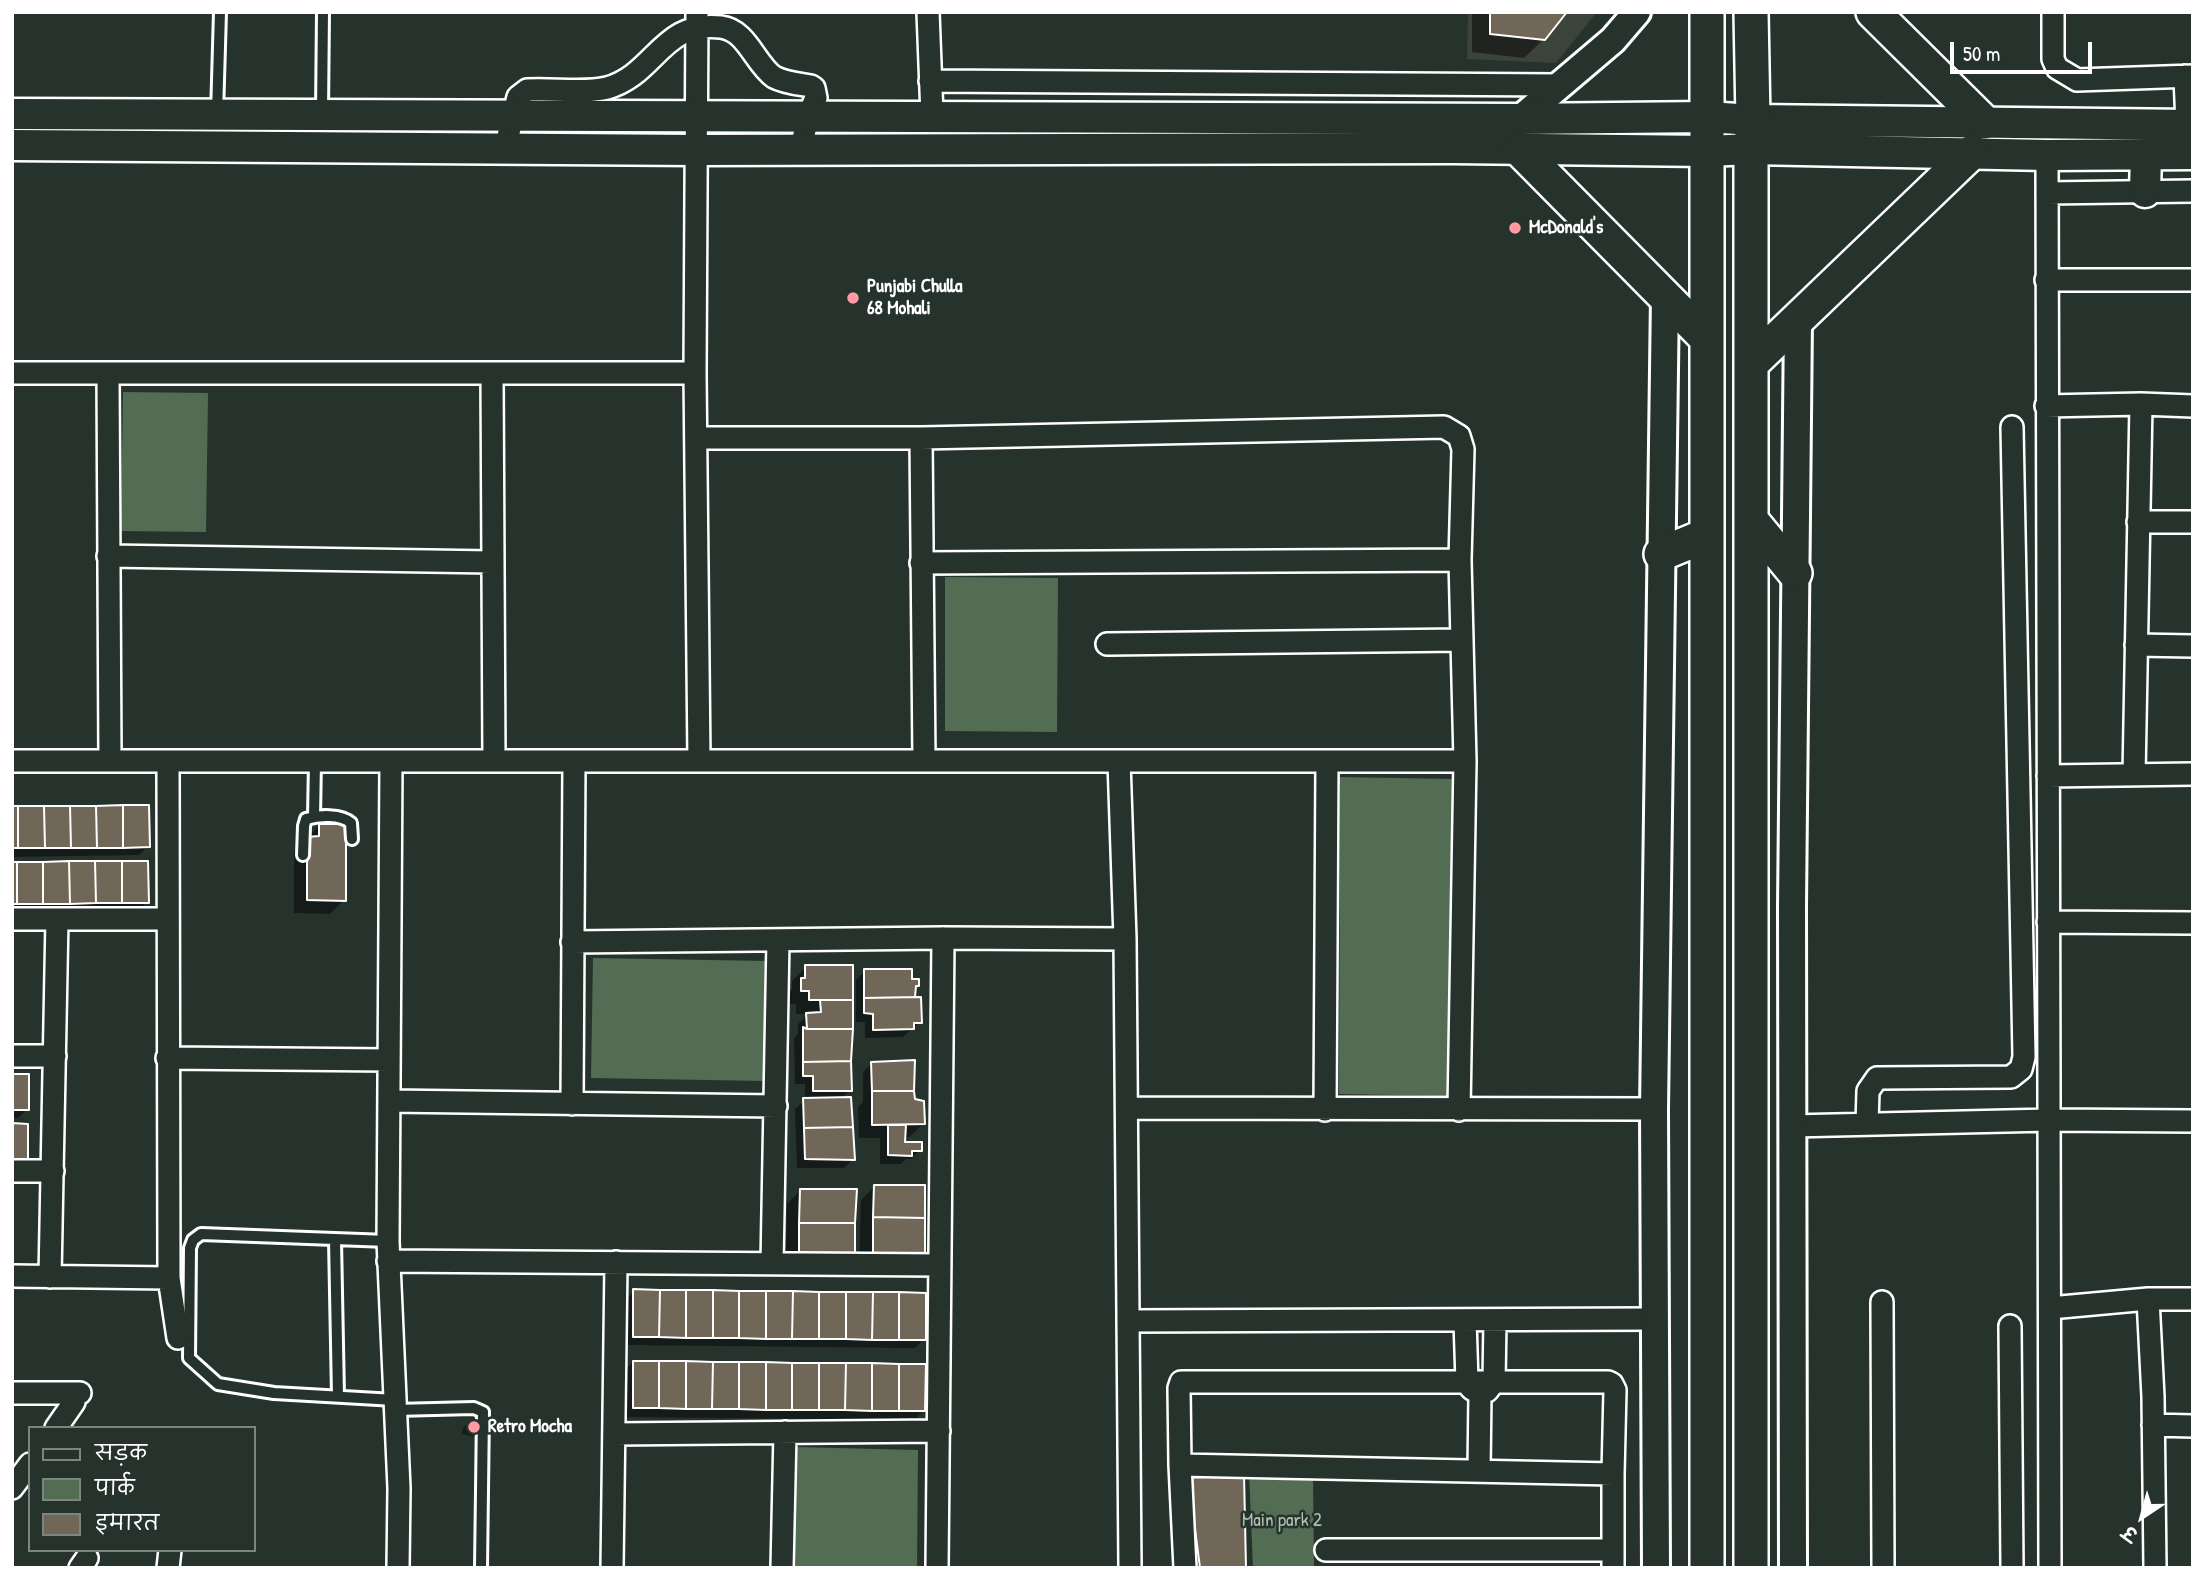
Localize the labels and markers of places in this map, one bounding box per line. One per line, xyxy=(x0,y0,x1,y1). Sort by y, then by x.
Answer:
place label: McDonald's xyxy=(1529,217,1603,239)
marker: McDonald's xyxy=(1507,220,1523,236)
place label: Punjabi Chulla 68 Mohali xyxy=(867,276,962,320)
marker: Punjabi Chulla 68 Mohali xyxy=(845,290,861,306)
place label: Retro Mocha xyxy=(488,1416,572,1438)
marker: Retro Mocha xyxy=(466,1419,482,1435)

